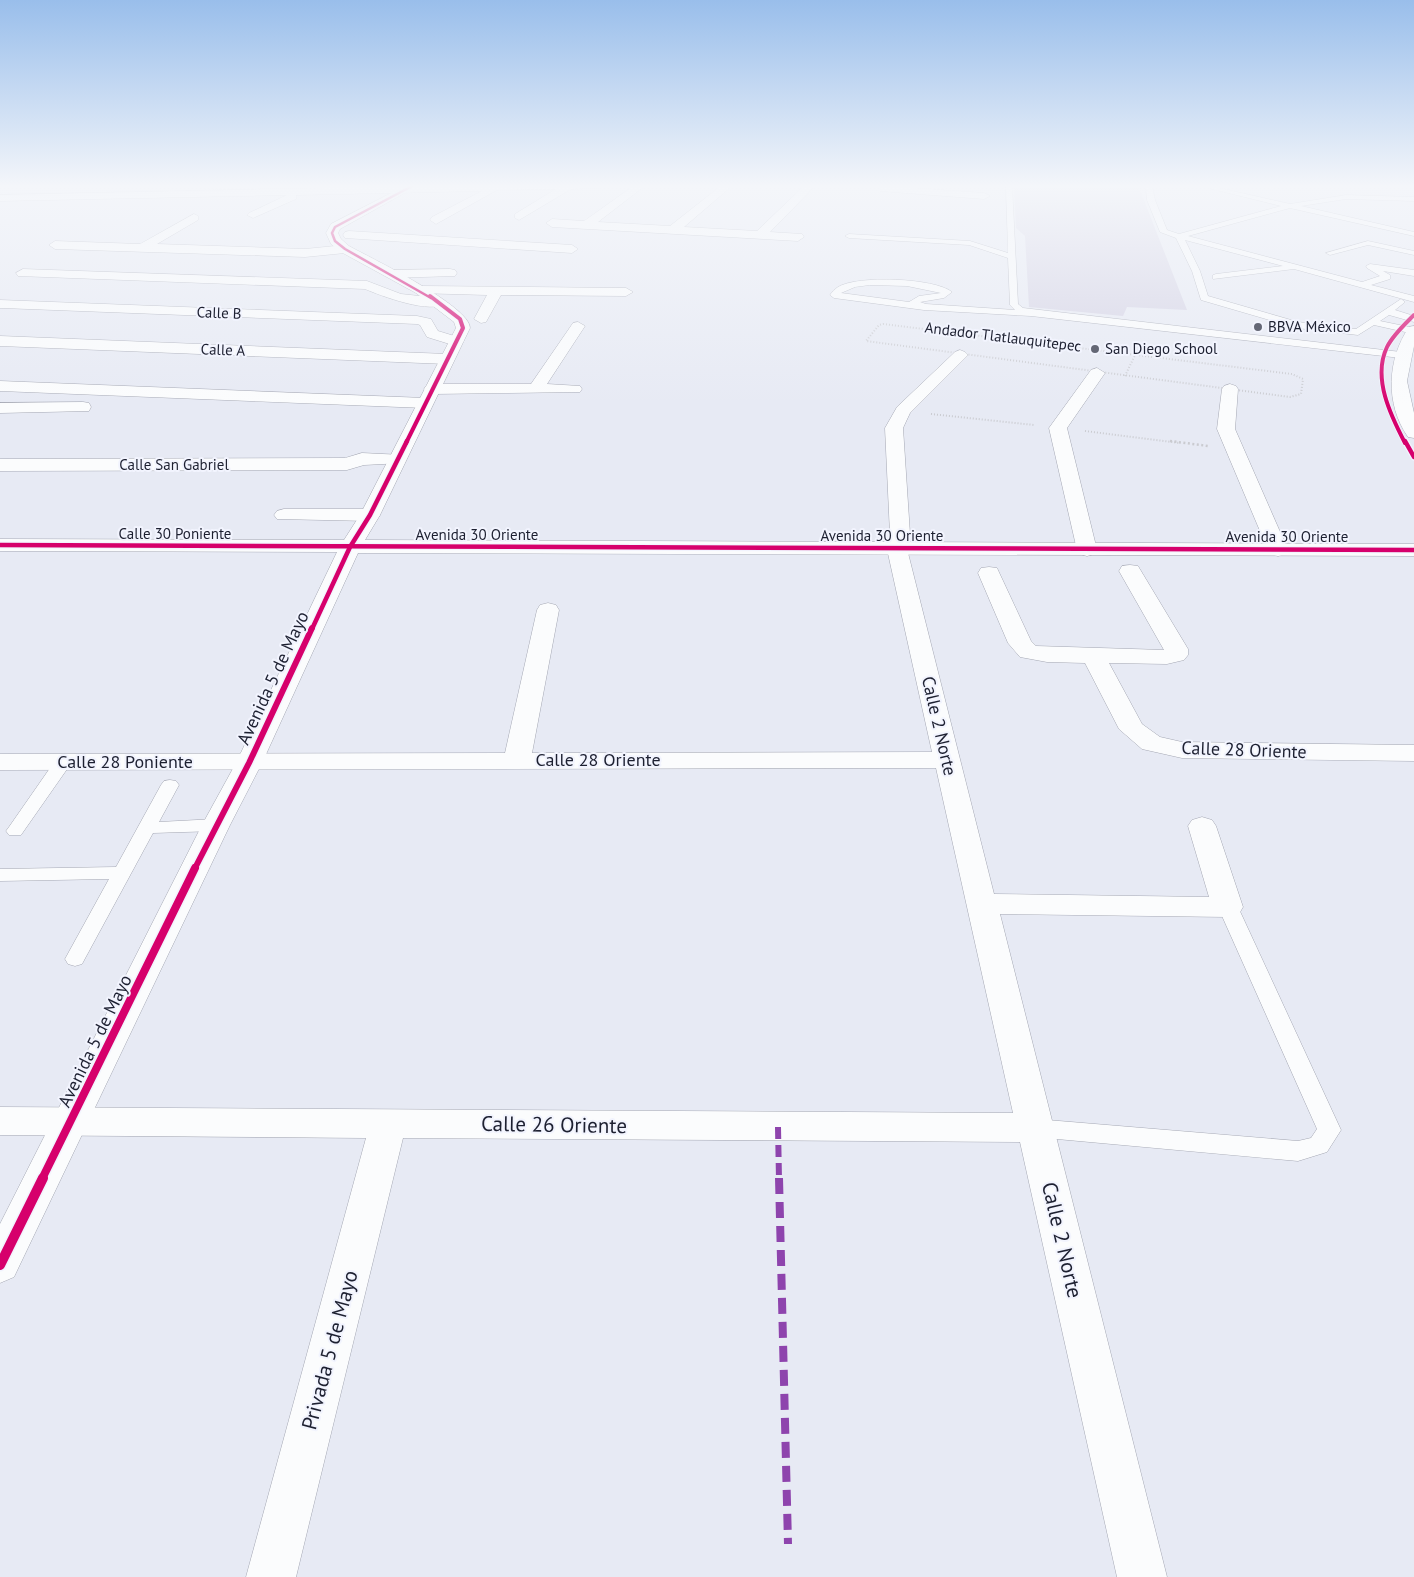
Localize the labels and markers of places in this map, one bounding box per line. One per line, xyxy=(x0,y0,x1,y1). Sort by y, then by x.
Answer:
place label: BBVA México xyxy=(1268,317,1351,336)
marker: BBVA México xyxy=(1252,321,1264,333)
place label: San Diego School xyxy=(1105,339,1218,358)
marker: San Diego School xyxy=(1089,343,1101,355)

